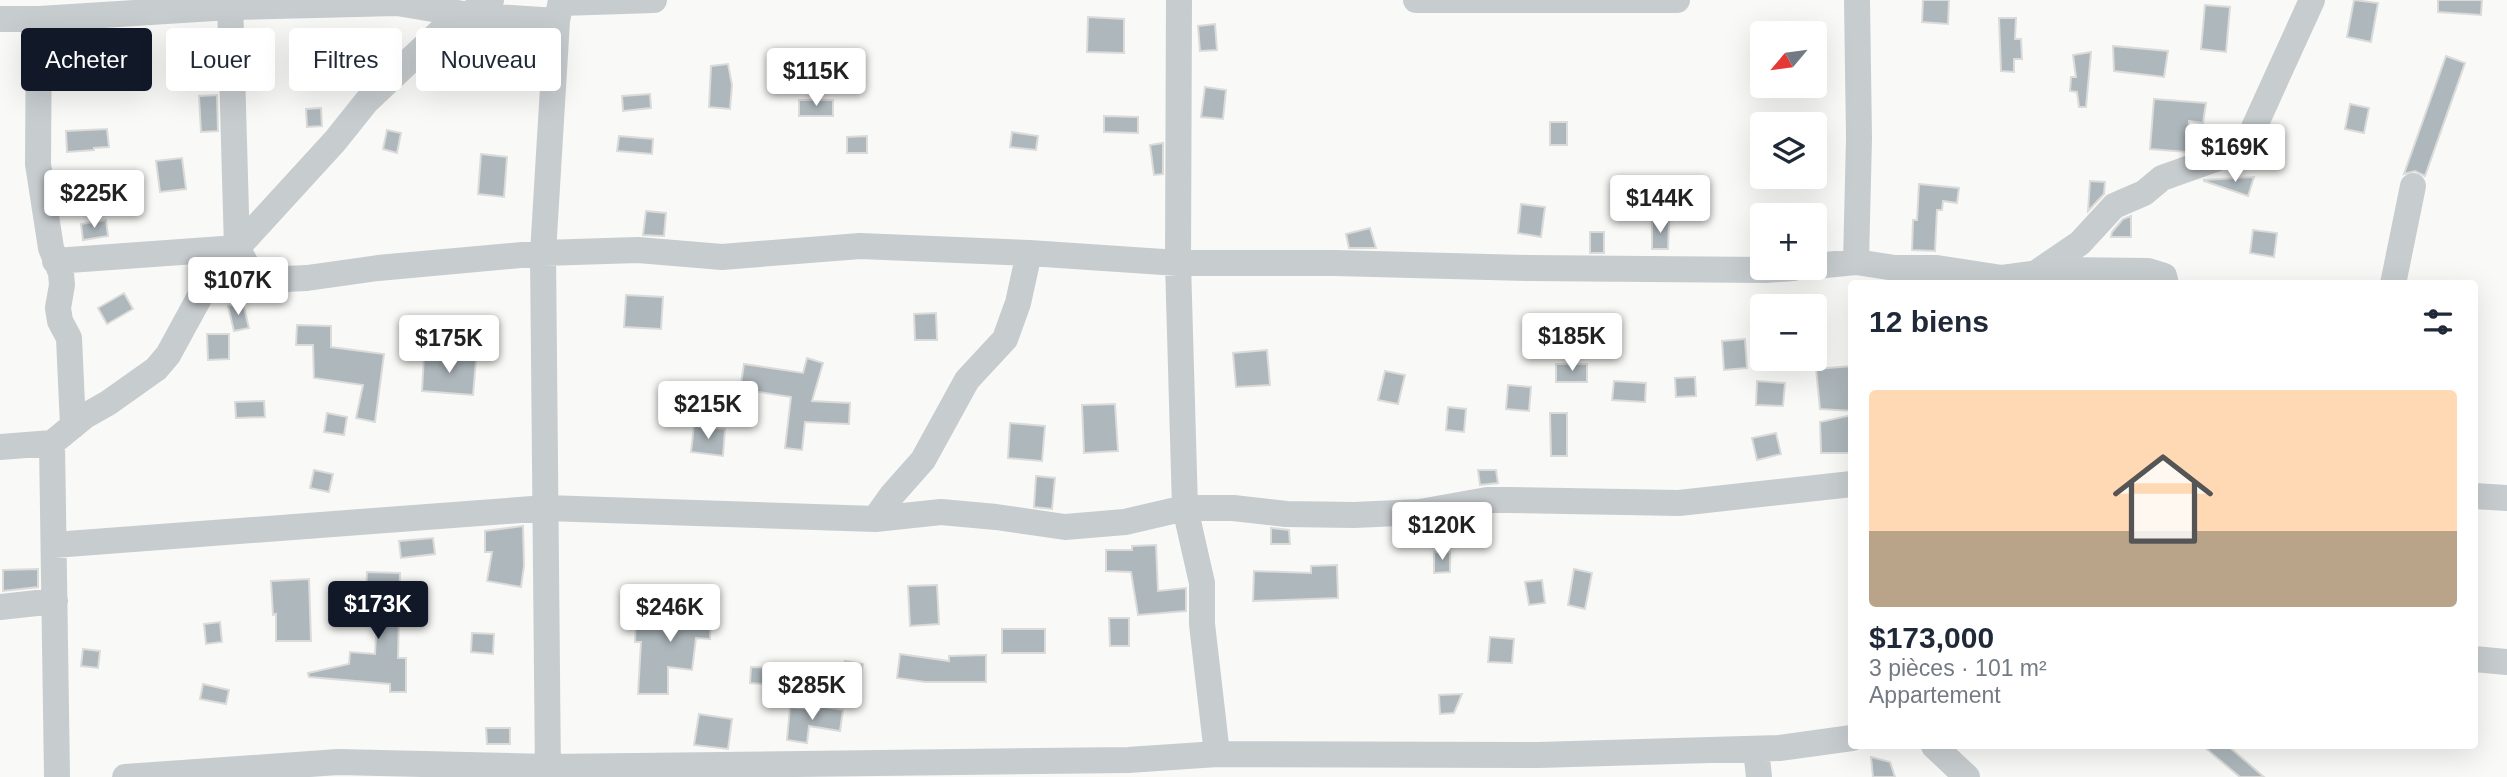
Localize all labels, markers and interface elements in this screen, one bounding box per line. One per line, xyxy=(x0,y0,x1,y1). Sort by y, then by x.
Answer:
north arrow xyxy=(1750,21,1827,98)
map controls xyxy=(1750,21,1827,371)
chip: Acheter xyxy=(21,28,152,91)
chip: Louer xyxy=(166,28,275,91)
chip: Filtres xyxy=(289,28,402,91)
chip: Nouveau xyxy=(416,28,561,91)
pin: $115K xyxy=(767,48,865,108)
text: $115K xyxy=(783,58,849,84)
button: layers xyxy=(1750,112,1827,189)
pin: $169K xyxy=(2186,124,2284,184)
text: $169K xyxy=(2201,134,2269,160)
pin: $225K xyxy=(45,170,143,230)
pin: $144K xyxy=(1611,176,1709,235)
text: $225K xyxy=(60,180,128,206)
text: $144K xyxy=(1626,185,1694,211)
button: + xyxy=(1750,203,1827,280)
pin: $107K xyxy=(189,258,287,317)
text: $107K xyxy=(204,267,272,293)
button: − xyxy=(1750,294,1827,371)
icon: filters xyxy=(2419,303,2457,341)
text: 12 biens xyxy=(1869,305,1989,338)
pin: $185K xyxy=(1523,314,1621,373)
pin: $175K xyxy=(400,316,498,375)
text: $185K xyxy=(1538,323,1606,349)
text: $175K xyxy=(415,325,483,351)
pin: $215K xyxy=(659,382,757,441)
text: $215K xyxy=(674,391,742,417)
icon: home xyxy=(2100,436,2226,562)
pin: $120K xyxy=(1393,503,1491,562)
text: $120K xyxy=(1408,512,1476,538)
pin: $173K xyxy=(329,582,427,641)
pin: $246K xyxy=(621,584,719,644)
text: $173K xyxy=(344,591,412,617)
text: $246K xyxy=(636,594,704,620)
text: $173,000 xyxy=(1869,621,1994,654)
text: 3 pièces · 101 m² xyxy=(1869,655,2047,681)
pin: $285K xyxy=(763,662,861,722)
text: $285K xyxy=(778,672,846,698)
text: Appartement xyxy=(1869,682,2001,708)

